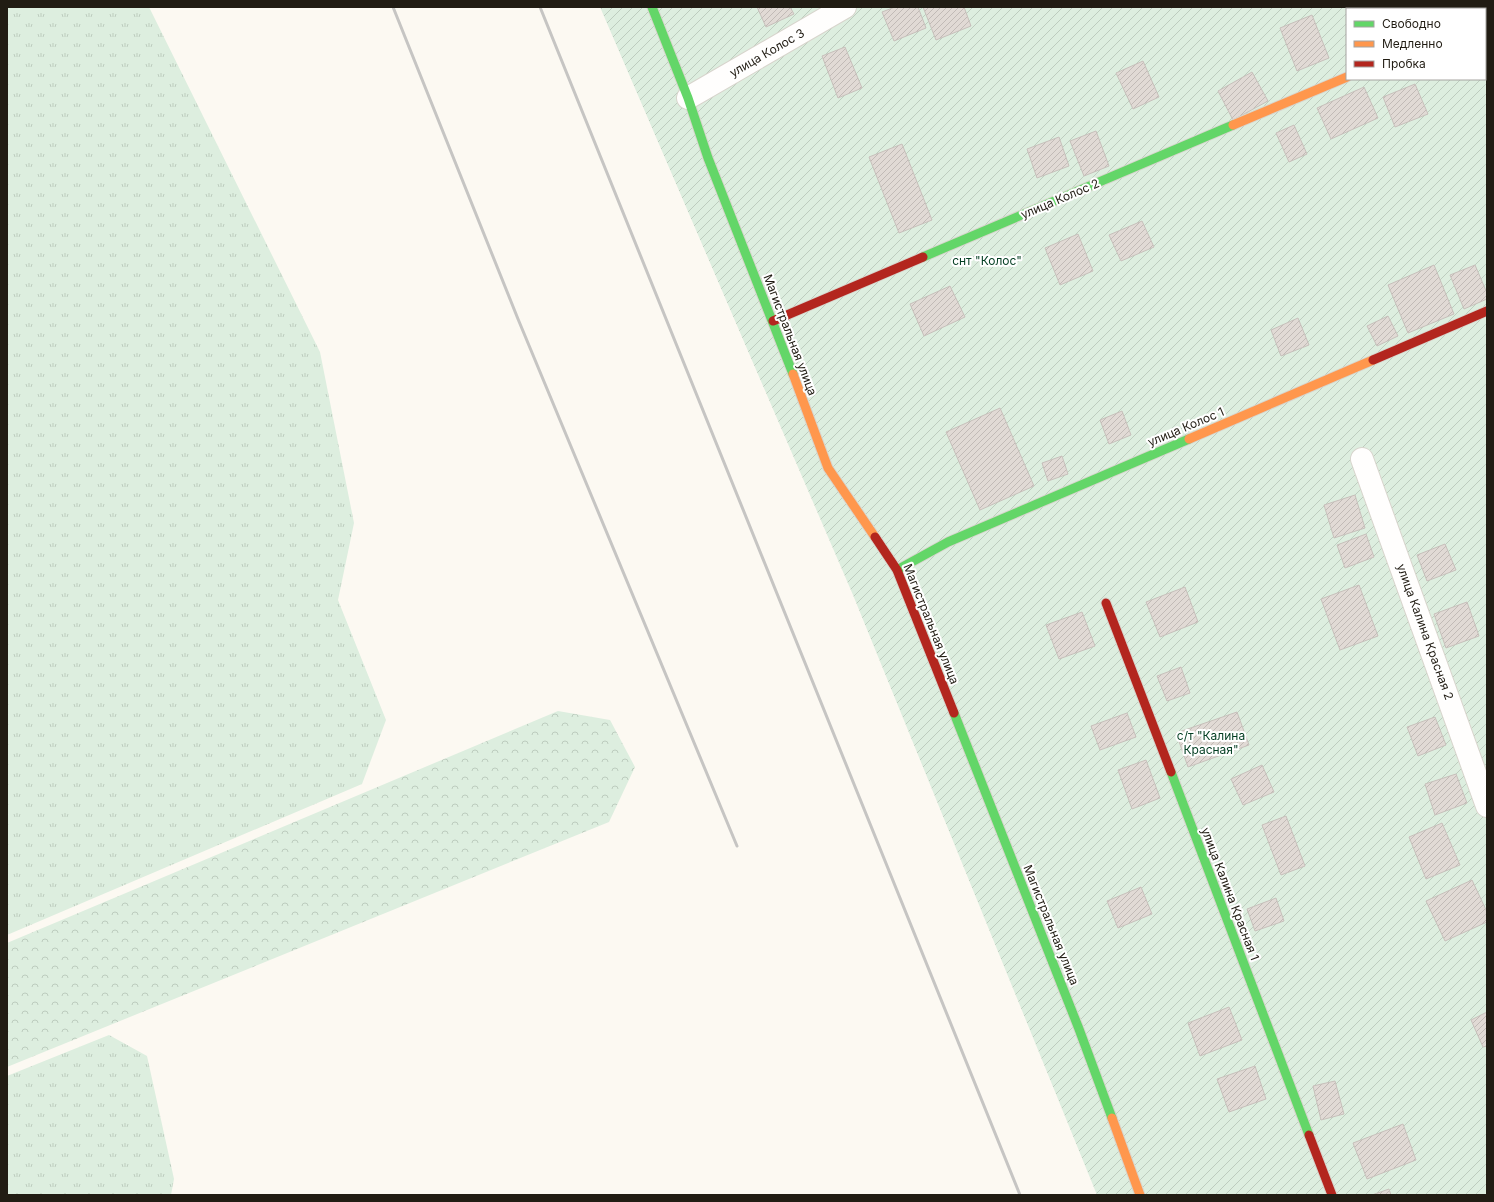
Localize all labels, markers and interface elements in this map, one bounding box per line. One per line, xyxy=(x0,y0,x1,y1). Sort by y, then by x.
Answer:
legend xyxy=(1346,8,1486,80)
text: Свободно xyxy=(1382,16,1441,31)
street label: улица Колос 3 xyxy=(727,25,807,80)
text: Медленно xyxy=(1382,36,1443,51)
text: Пробка xyxy=(1382,56,1426,71)
street label: улица Колос 2 xyxy=(1018,175,1101,222)
park label: снт "Колос" xyxy=(952,253,1022,268)
street label: Магистральная улица xyxy=(760,272,820,397)
street label: улица Колос 1 xyxy=(1145,404,1226,449)
street label: Магистральная улица xyxy=(900,561,962,686)
street label: улица Калина Красная 2 xyxy=(1394,562,1457,702)
park label: с/т "Калина Красная" xyxy=(1177,728,1245,757)
street label: улица Калина Красная 1 xyxy=(1198,825,1263,962)
street label: Магистральная улица xyxy=(1020,862,1082,987)

